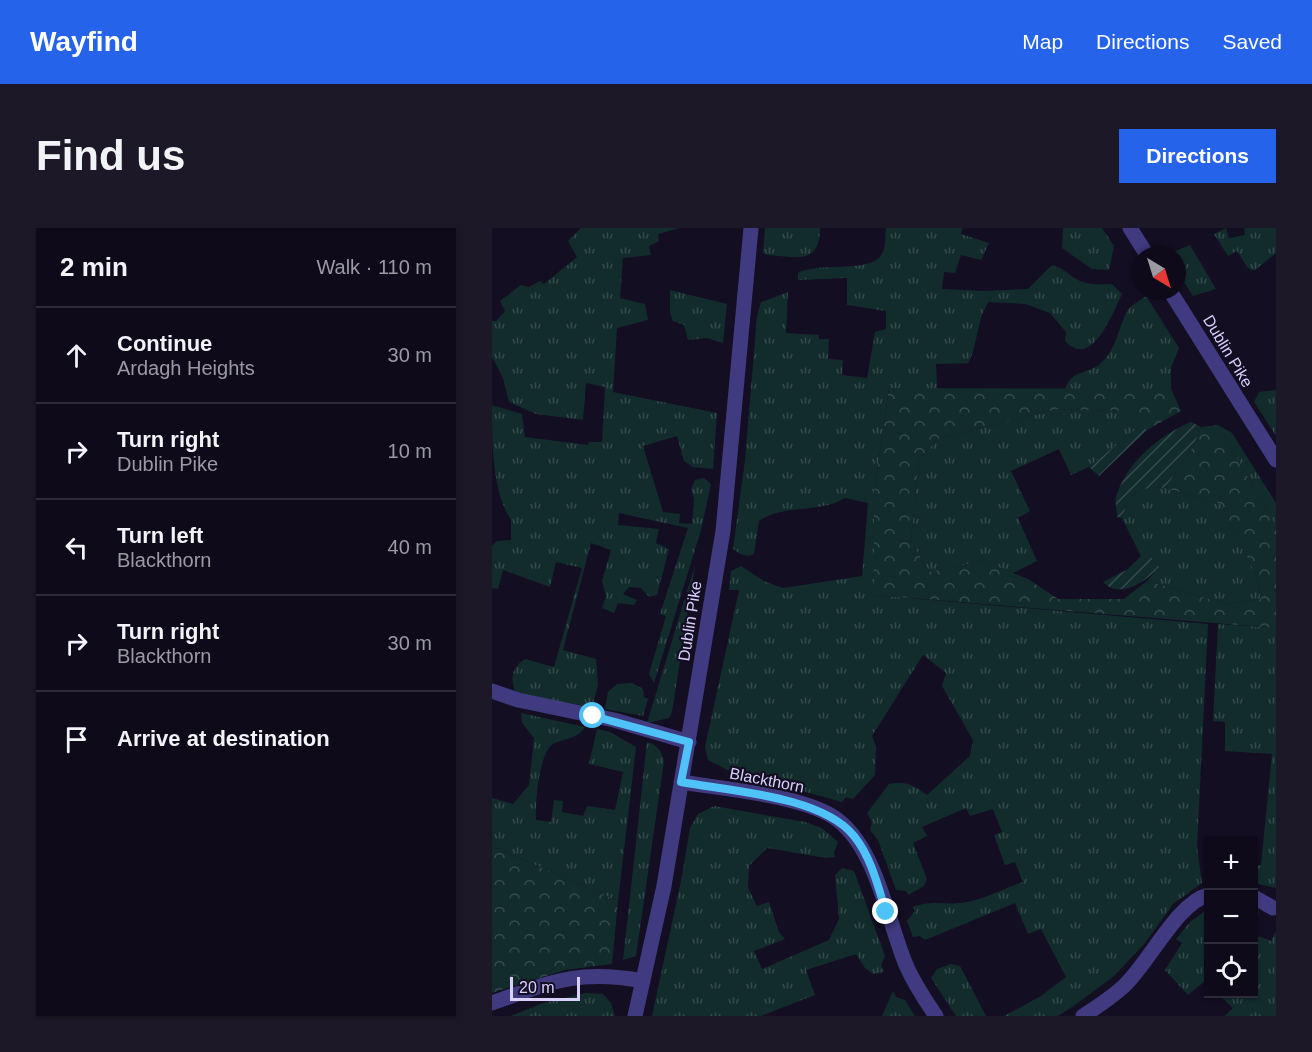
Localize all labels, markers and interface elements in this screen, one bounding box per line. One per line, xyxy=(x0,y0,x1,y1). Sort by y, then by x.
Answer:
text: Wayfind xyxy=(30,26,138,57)
text: Map xyxy=(1022,30,1063,53)
text: Directions xyxy=(1096,30,1189,53)
text: Saved xyxy=(1222,30,1282,53)
button: Directions xyxy=(1119,129,1276,183)
text: Find us xyxy=(36,132,185,179)
north arrow xyxy=(1132,246,1186,300)
text: 2 min xyxy=(60,252,128,282)
text: Walk · 110 m xyxy=(316,256,432,278)
street label: Dublin Pike xyxy=(1200,312,1256,390)
text: Continue xyxy=(117,331,212,356)
icon: ahead xyxy=(60,339,93,372)
text: 30 m xyxy=(388,344,432,366)
text: Ardagh Heights xyxy=(117,357,255,379)
text: Turn right xyxy=(117,427,219,452)
icon: right xyxy=(60,435,93,468)
text: 10 m xyxy=(388,440,432,462)
text: Dublin Pike xyxy=(117,453,218,475)
text: Turn left xyxy=(117,523,203,548)
icon: left xyxy=(60,531,93,564)
text: 40 m xyxy=(388,536,432,558)
text: Blackthorn xyxy=(117,549,212,571)
street label: Dublin Pike xyxy=(675,580,705,662)
text: Turn right xyxy=(117,619,219,644)
icon: right xyxy=(60,627,93,660)
text: 30 m xyxy=(388,632,432,654)
text: Blackthorn xyxy=(117,645,212,667)
route start xyxy=(579,702,605,728)
icon: arrive xyxy=(60,723,93,756)
text: Arrive at destination xyxy=(117,726,330,751)
street label: Blackthorn xyxy=(728,764,806,796)
map controls xyxy=(1204,836,1258,998)
button: + xyxy=(1204,836,1258,890)
button: − xyxy=(1204,890,1258,944)
route end xyxy=(872,898,898,924)
button: locate xyxy=(1204,944,1258,998)
scale bar xyxy=(510,974,580,1002)
text: 20 m xyxy=(519,979,555,996)

